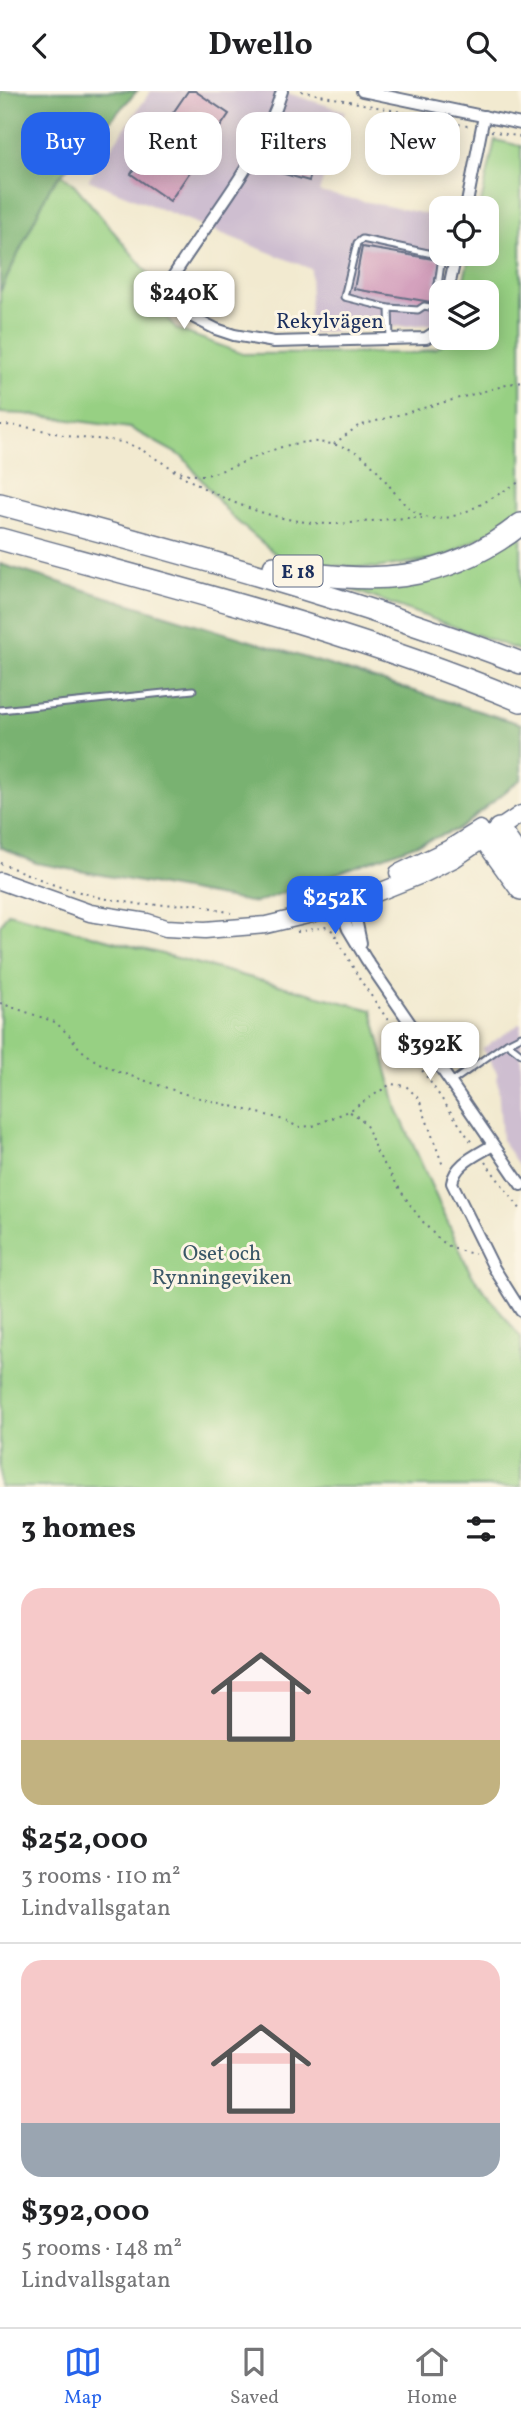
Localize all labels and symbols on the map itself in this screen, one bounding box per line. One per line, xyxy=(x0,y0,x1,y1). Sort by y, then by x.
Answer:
pin: $240K xyxy=(135,271,233,331)
street label: Rekylvägen xyxy=(276,308,384,337)
road number: E 18 xyxy=(274,555,322,586)
pin: $252K xyxy=(286,877,384,936)
pin: $392K xyxy=(381,1023,479,1082)
park label: Oset och Rynningeviken xyxy=(152,1240,292,1293)

